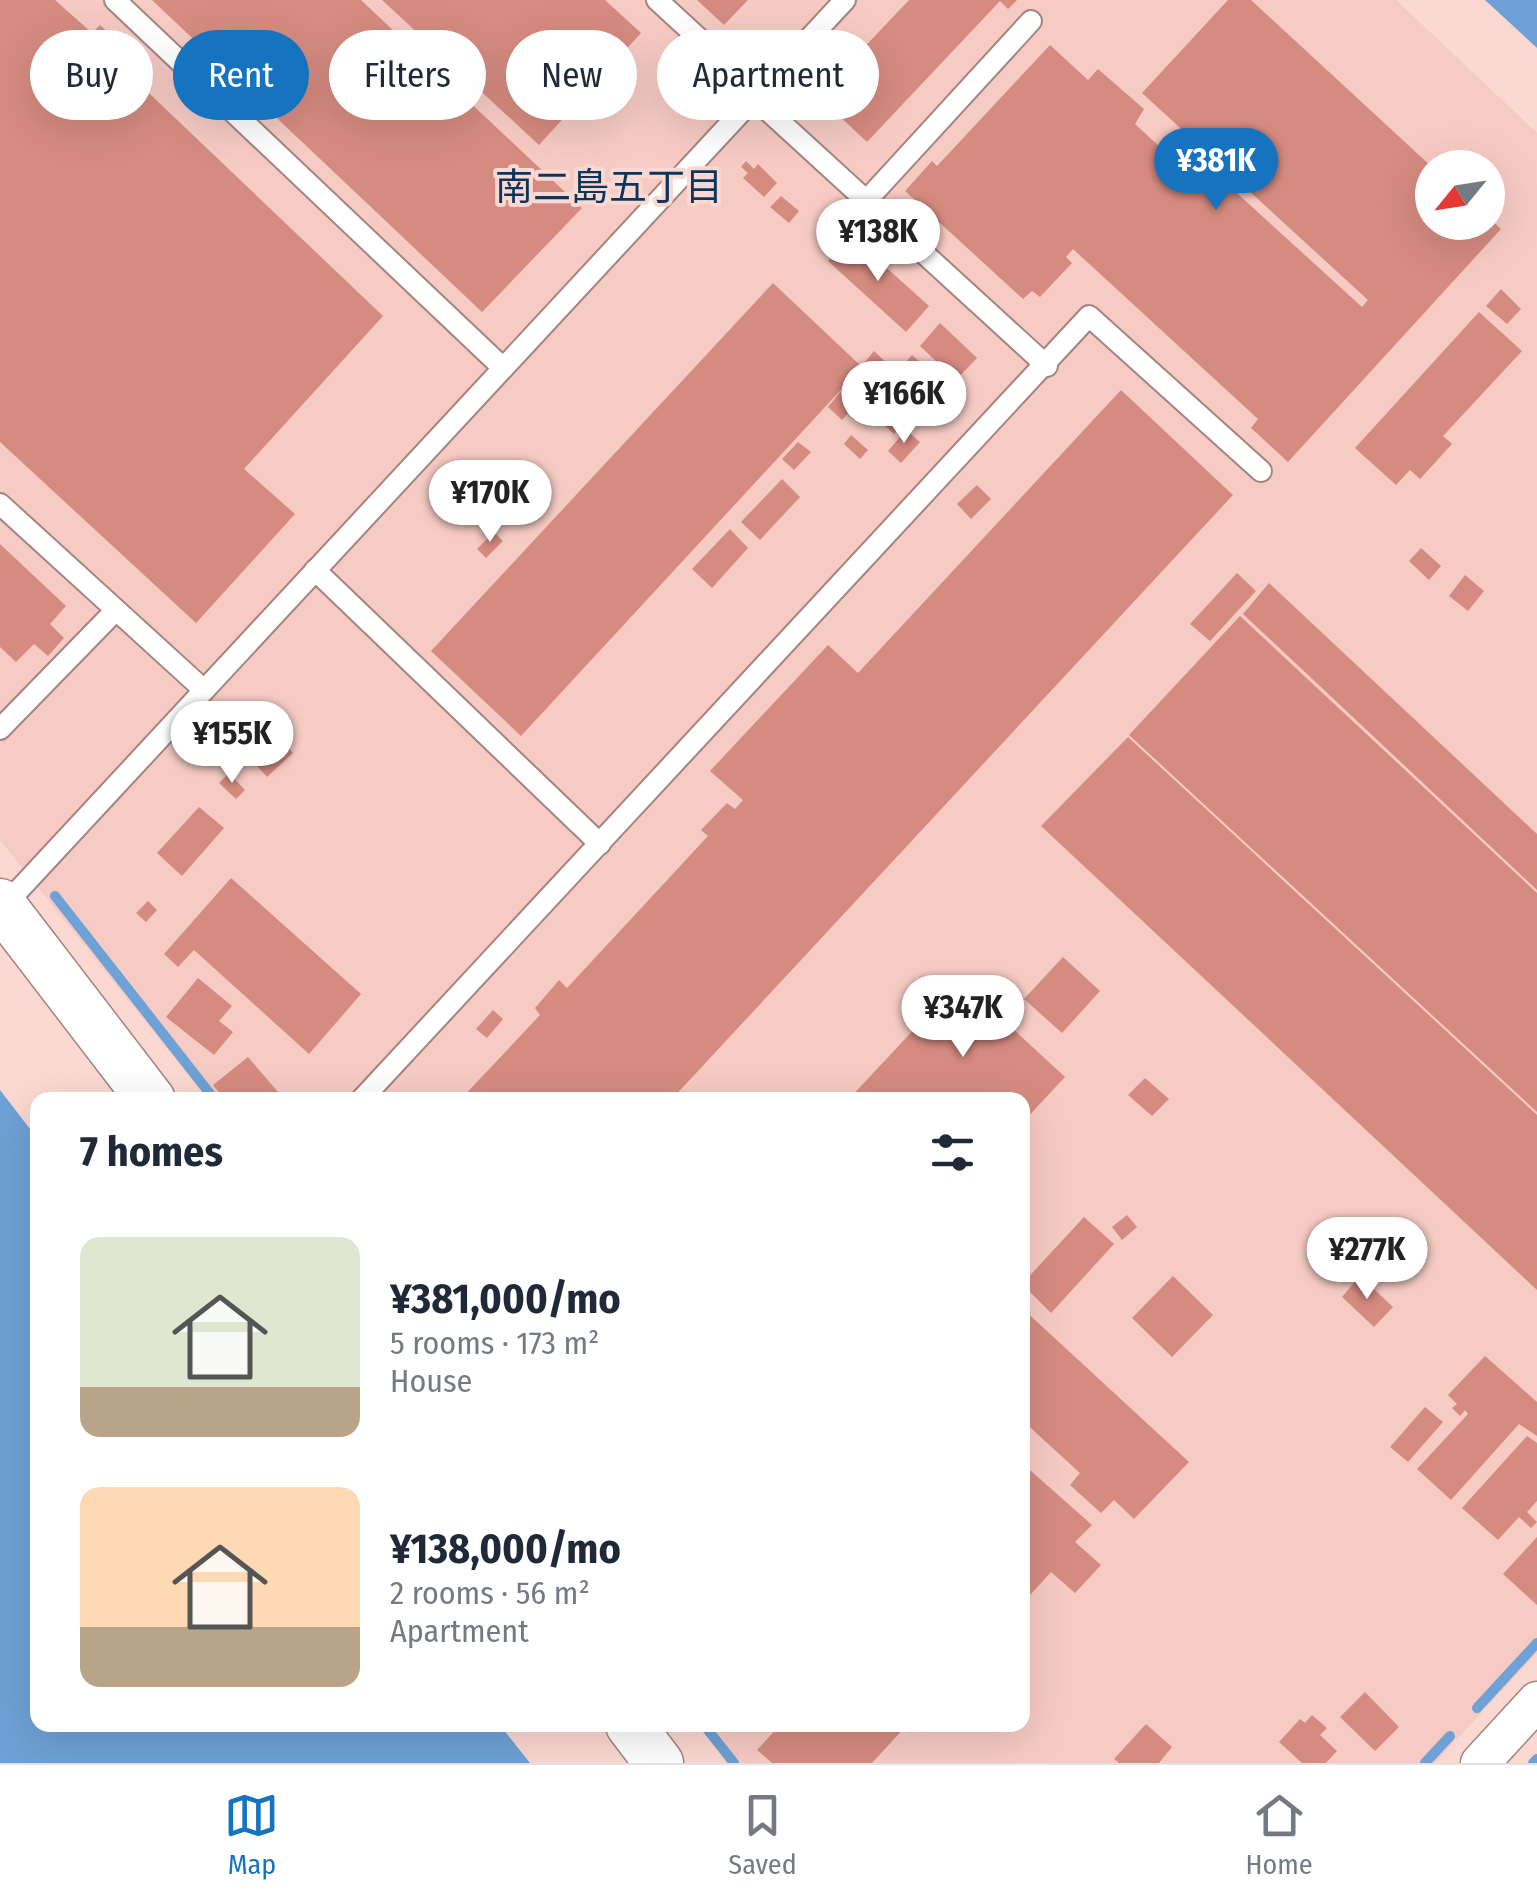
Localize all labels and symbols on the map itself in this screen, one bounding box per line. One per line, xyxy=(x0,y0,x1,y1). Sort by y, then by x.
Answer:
pin: ¥381K xyxy=(1146,128,1286,213)
north arrow xyxy=(1415,150,1505,240)
district label: 南二島五丁目 xyxy=(495,164,723,210)
pin: ¥138K xyxy=(808,199,948,284)
pin: ¥166K xyxy=(834,361,974,446)
pin: ¥170K xyxy=(420,460,560,545)
pin: ¥155K xyxy=(162,701,302,786)
pin: ¥347K xyxy=(893,975,1033,1060)
pin: ¥277K xyxy=(1297,1217,1437,1302)

